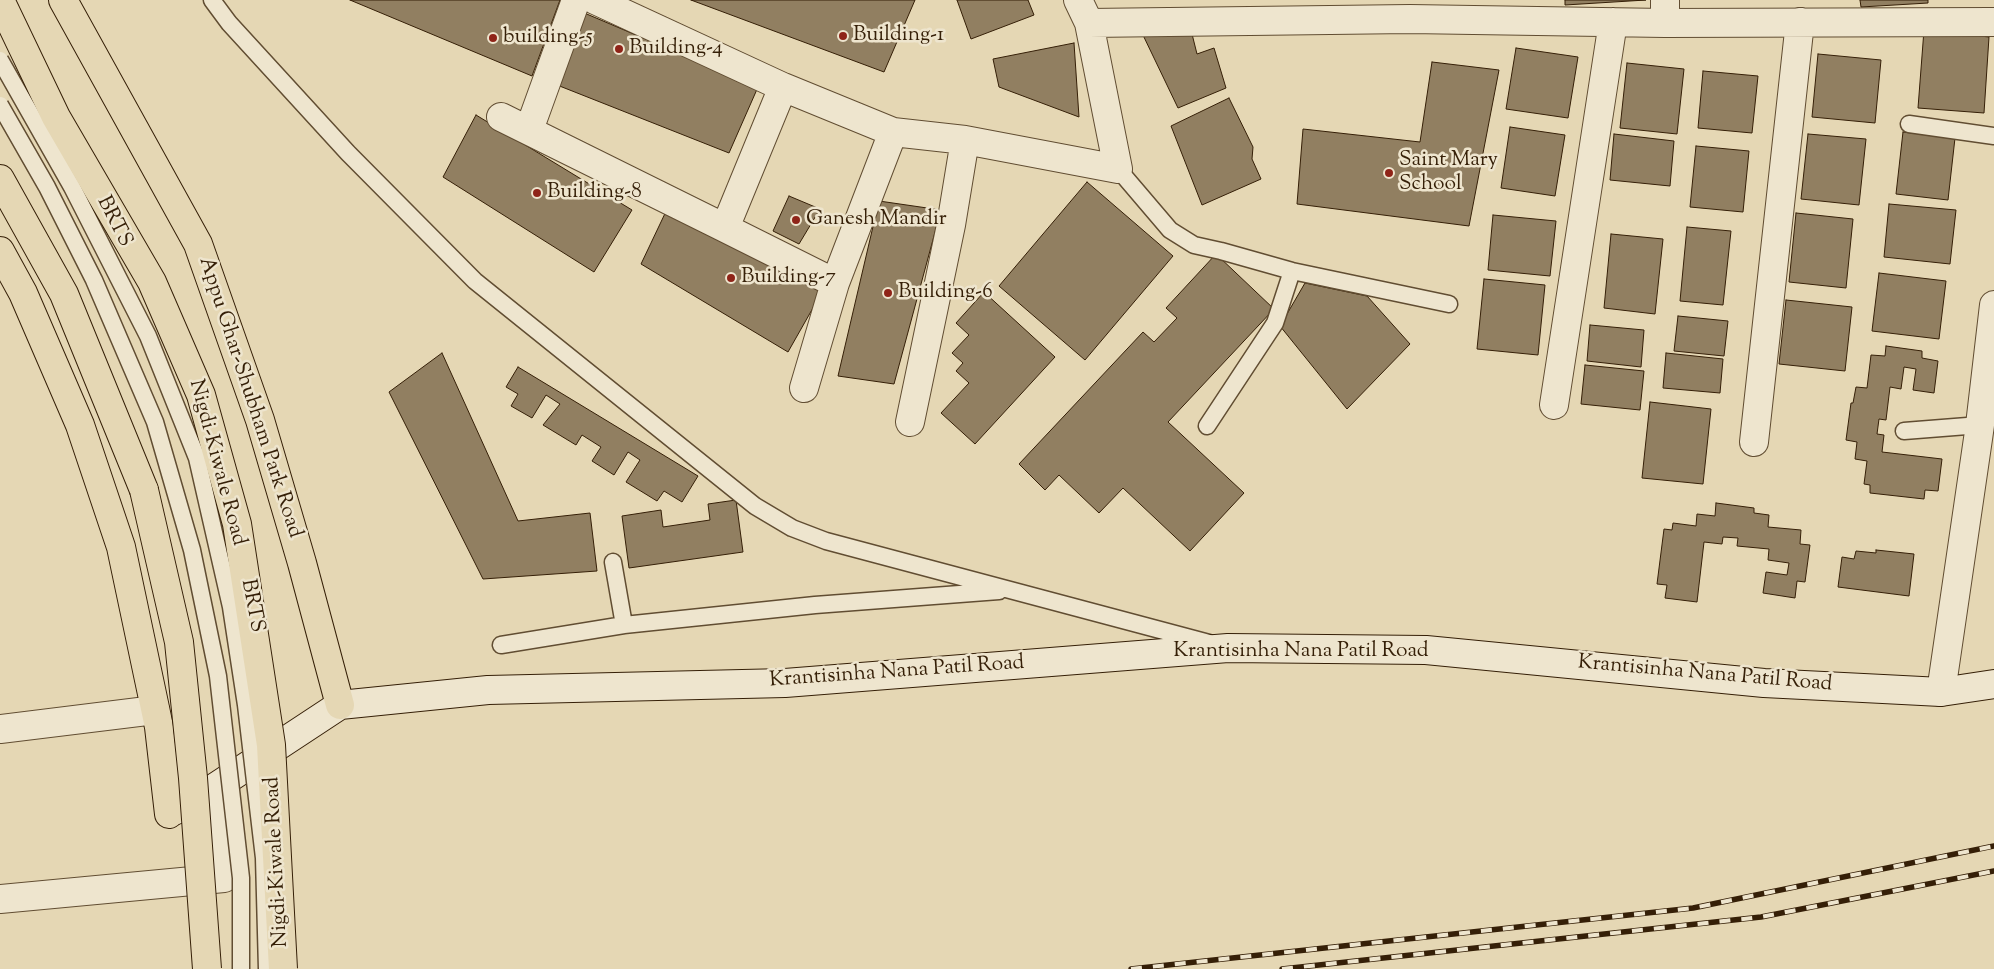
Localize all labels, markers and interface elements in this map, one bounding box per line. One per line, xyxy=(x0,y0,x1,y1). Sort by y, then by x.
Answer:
place label: Building-1 xyxy=(853,23,944,49)
place label: building-5 xyxy=(503,25,593,51)
marker: Building-1 xyxy=(837,30,849,42)
marker: building-5 xyxy=(487,32,499,44)
place label: Building-4 xyxy=(629,36,723,62)
marker: Building-4 xyxy=(613,43,625,55)
place label: Saint Mary School xyxy=(1399,148,1498,198)
marker: Saint Mary School xyxy=(1383,167,1395,179)
place label: Building-8 xyxy=(547,180,642,206)
marker: Building-8 xyxy=(531,187,543,199)
street label: BRTS xyxy=(90,192,136,252)
place label: Ganesh Mandir xyxy=(806,207,947,233)
marker: Ganesh Mandir xyxy=(790,214,802,226)
street label: Appu Ghar-Shubham Park Road xyxy=(192,254,306,542)
place label: Building-7 xyxy=(741,265,836,291)
marker: Building-7 xyxy=(725,272,737,284)
place label: Building-6 xyxy=(898,280,993,306)
marker: Building-6 xyxy=(882,287,894,299)
street label: Nigdi-Kiwale Road xyxy=(182,377,250,549)
street label: BRTS xyxy=(234,577,268,635)
street label: Krantisinha Nana Patil Road xyxy=(1173,639,1429,665)
street label: Krantisinha Nana Patil Road xyxy=(1577,651,1833,699)
street label: Krantisinha Nana Patil Road xyxy=(769,652,1025,694)
street label: Nigdi-Kiwale Road xyxy=(261,776,295,948)

